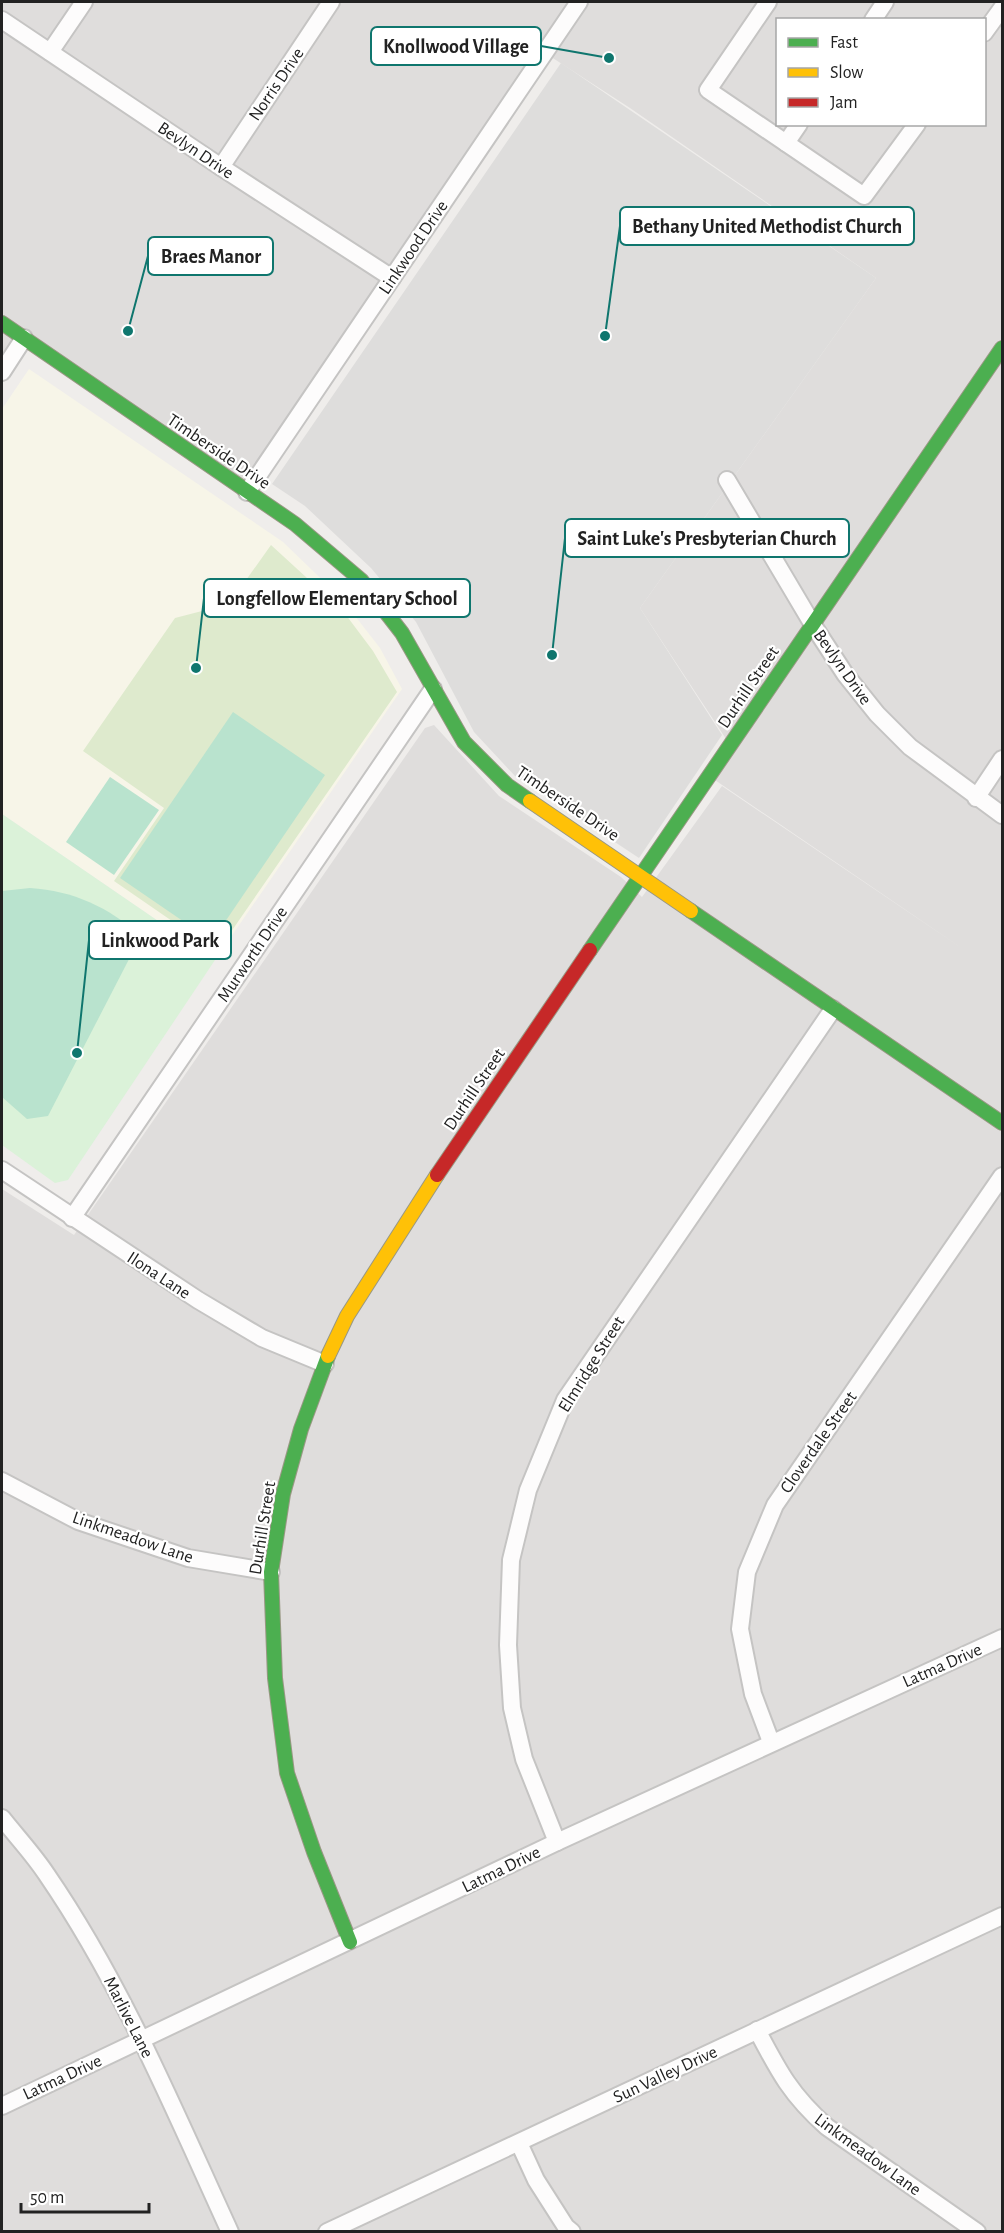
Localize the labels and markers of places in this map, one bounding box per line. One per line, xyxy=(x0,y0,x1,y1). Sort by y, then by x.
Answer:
callout: Knollwood Village xyxy=(371,27,541,65)
callout: Bethany United Methodist Church xyxy=(620,207,914,245)
callout: Braes Manor xyxy=(148,237,273,275)
callout: Saint Luke's Presbyterian Church xyxy=(565,519,849,557)
callout: Longfellow Elementary School xyxy=(204,579,470,617)
callout: Linkwood Park xyxy=(89,921,231,959)

